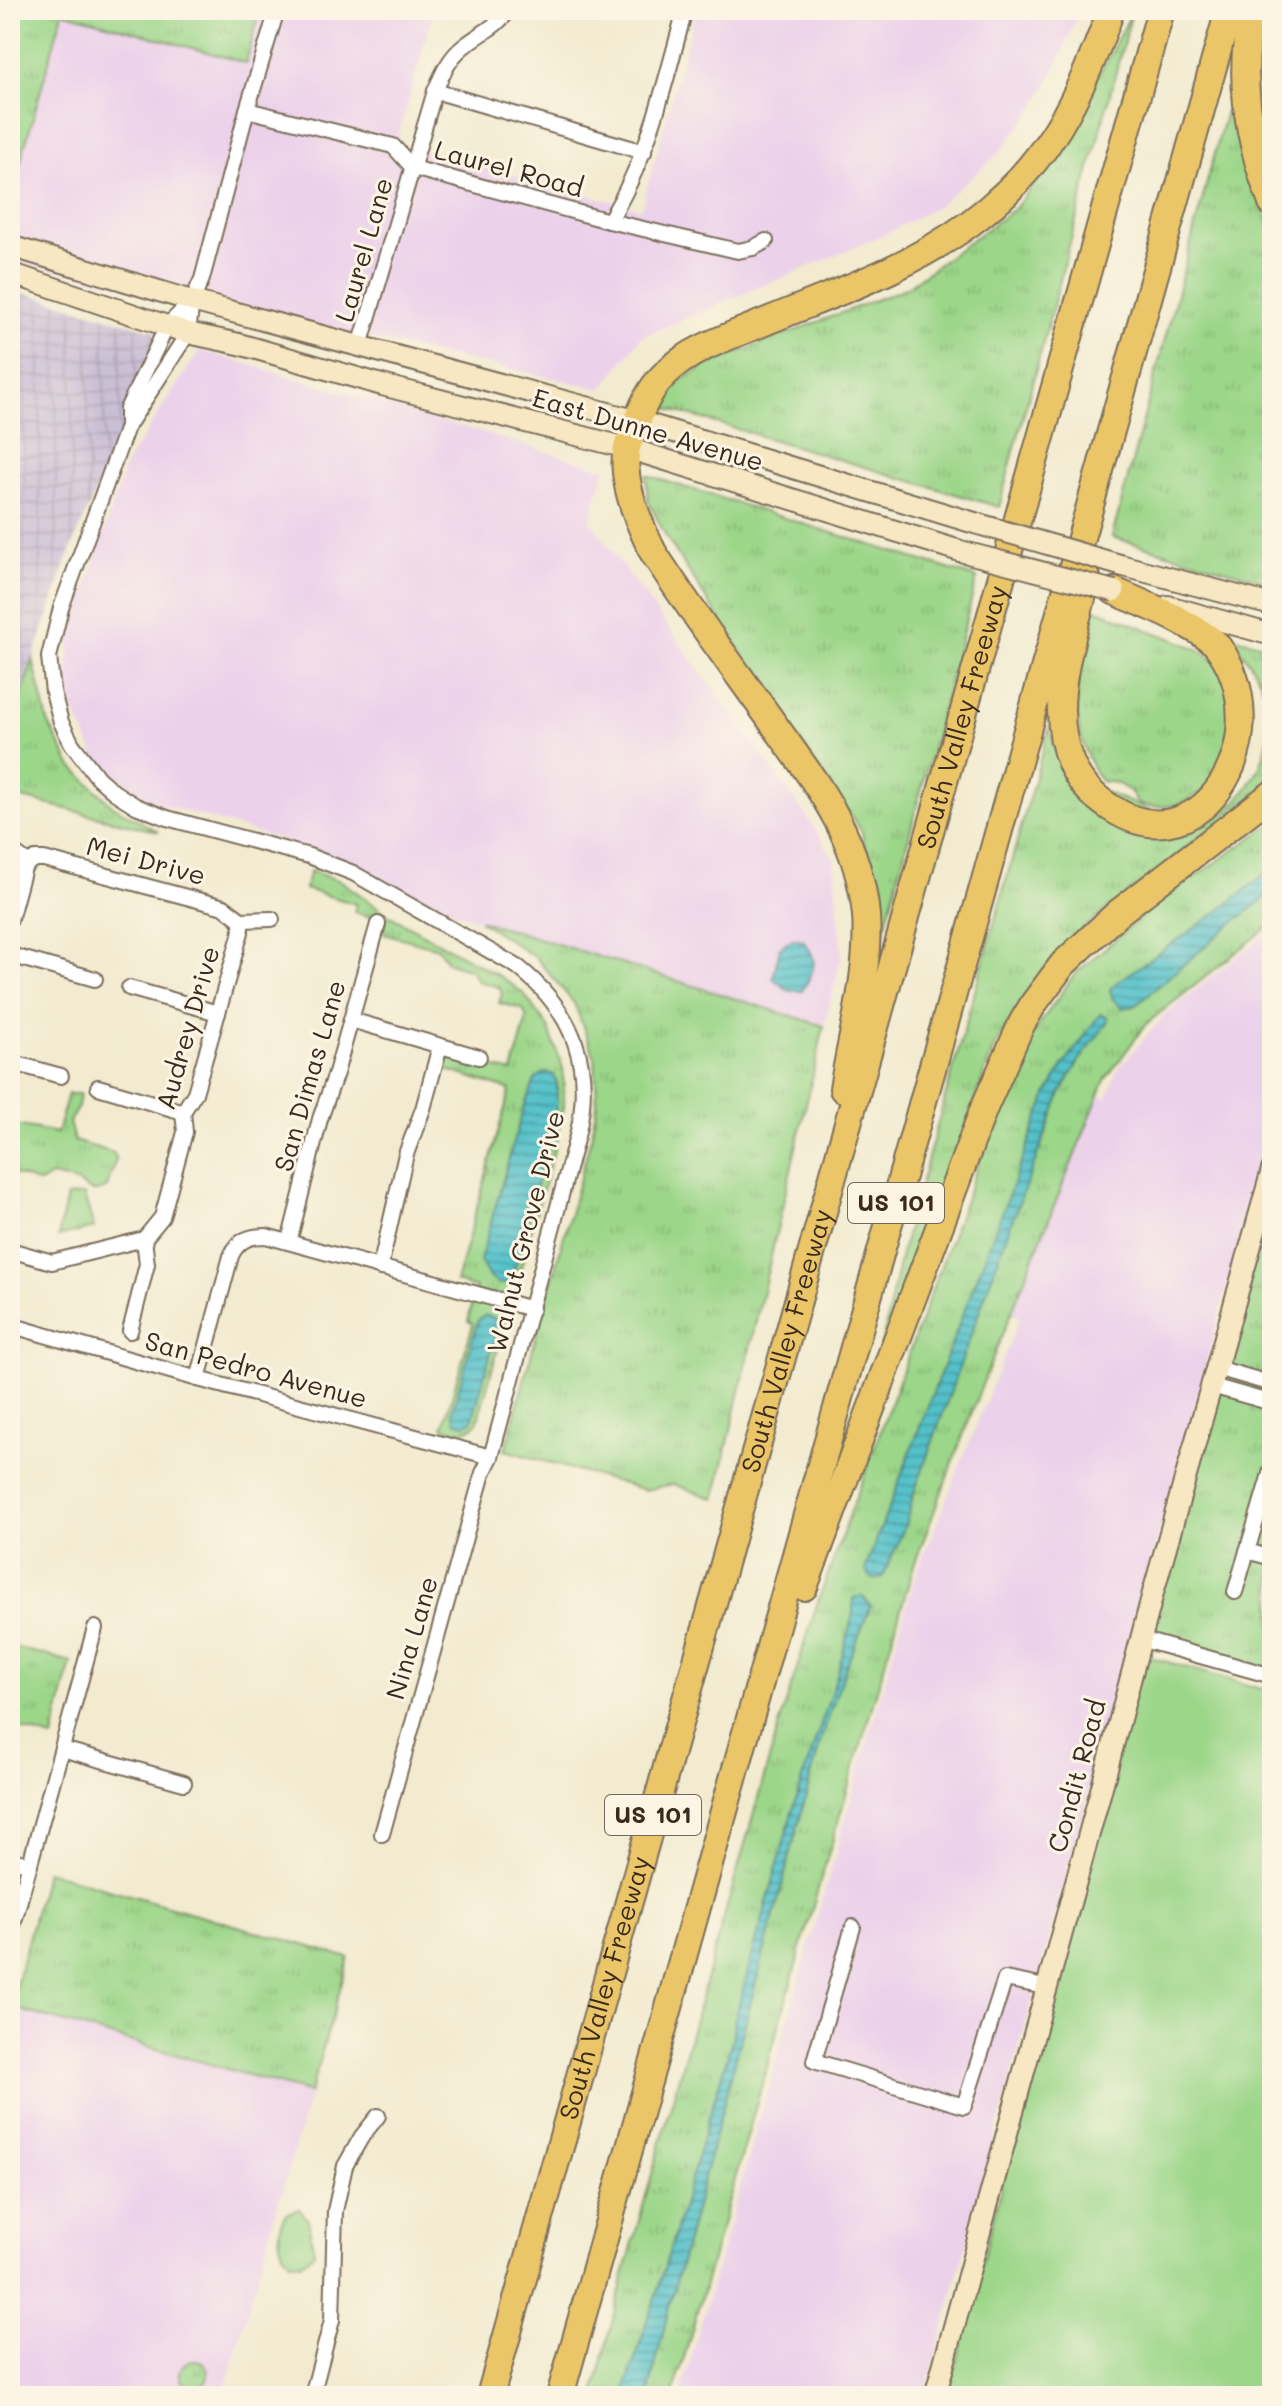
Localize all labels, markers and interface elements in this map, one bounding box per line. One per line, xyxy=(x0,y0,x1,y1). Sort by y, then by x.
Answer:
street label: Laurel Road xyxy=(431,132,587,204)
street label: Laurel Lane xyxy=(326,174,400,326)
street label: East Dunne Avenue xyxy=(529,380,768,478)
street label: South Valley Freeway xyxy=(908,581,1014,853)
street label: Mei Drive xyxy=(83,828,209,892)
street label: Audrey Drive xyxy=(147,942,227,1113)
street label: San Dimas Lane xyxy=(265,976,353,1175)
street label: Walnut Grove Drive xyxy=(478,1107,572,1356)
road number: US 101 xyxy=(848,1183,944,1223)
street label: South Valley Freeway xyxy=(732,1205,839,1476)
street label: San Pedro Avenue xyxy=(141,1323,371,1415)
street label: Nina Lane xyxy=(377,1572,445,1703)
street label: Condit Road xyxy=(1039,1695,1113,1856)
road number: US 101 xyxy=(605,1795,701,1835)
street label: South Valley Freeway xyxy=(551,1852,657,2123)

